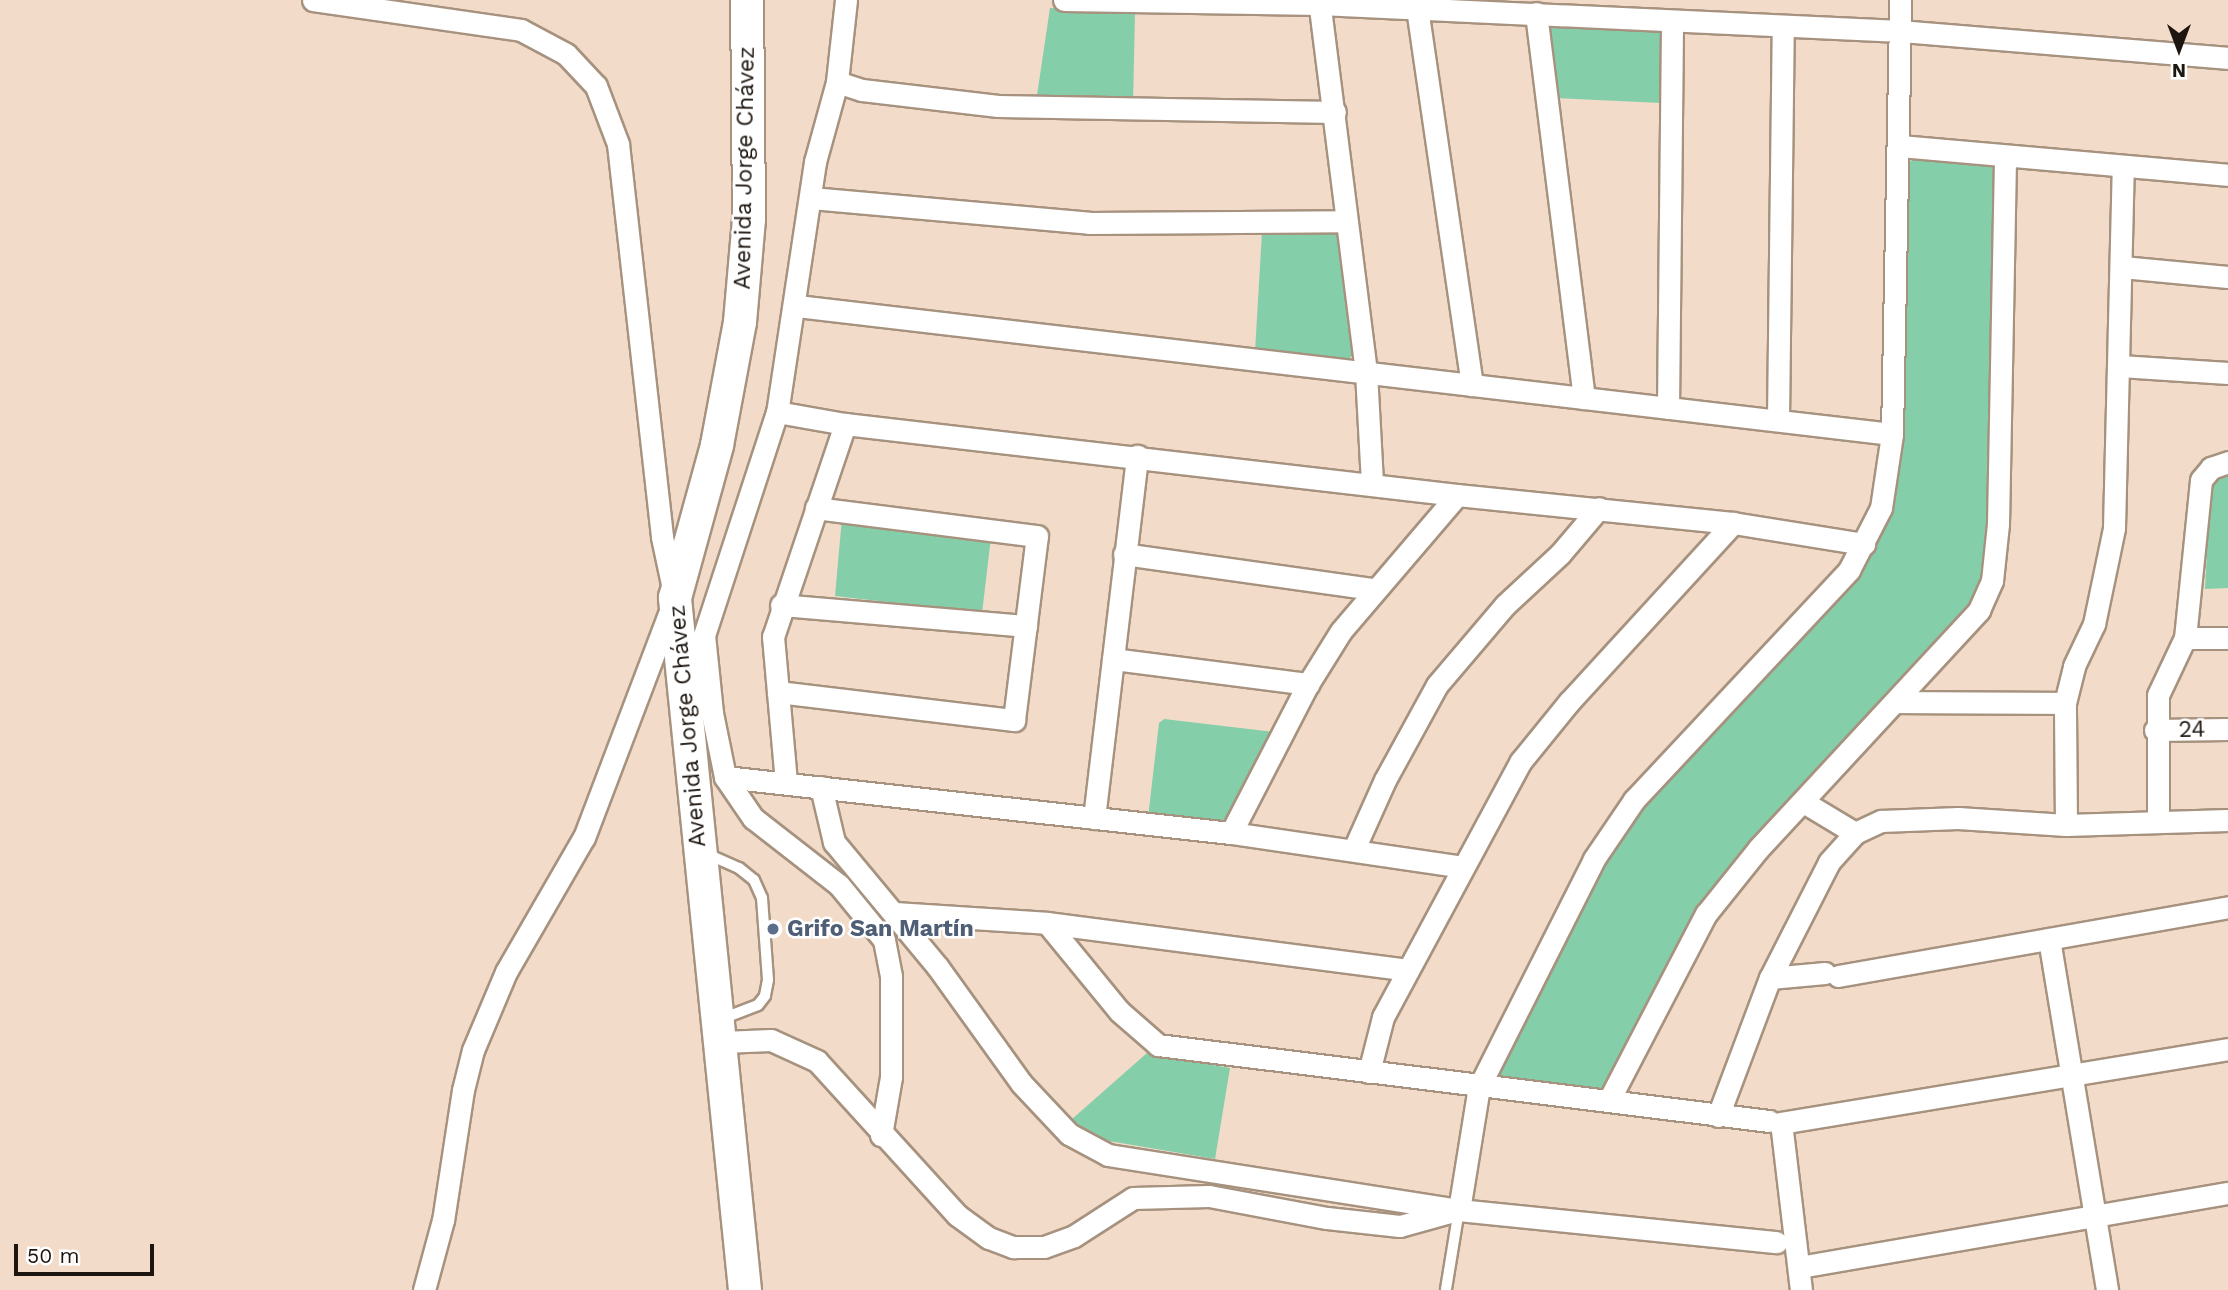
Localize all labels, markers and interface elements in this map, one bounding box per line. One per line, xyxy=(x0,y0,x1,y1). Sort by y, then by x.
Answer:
north arrow xyxy=(2144,14,2214,84)
street label: Avenida Jorge Chávez xyxy=(729,46,761,290)
text: N xyxy=(2172,59,2186,82)
street label: Avenida Jorge Chávez xyxy=(664,603,712,849)
street label: 24 xyxy=(2178,716,2206,744)
place label: Grifo San Martín xyxy=(787,915,974,943)
marker: Grifo San Martín xyxy=(765,921,781,937)
scale bar xyxy=(18,1230,158,1274)
text: 50 m xyxy=(27,1243,79,1268)

